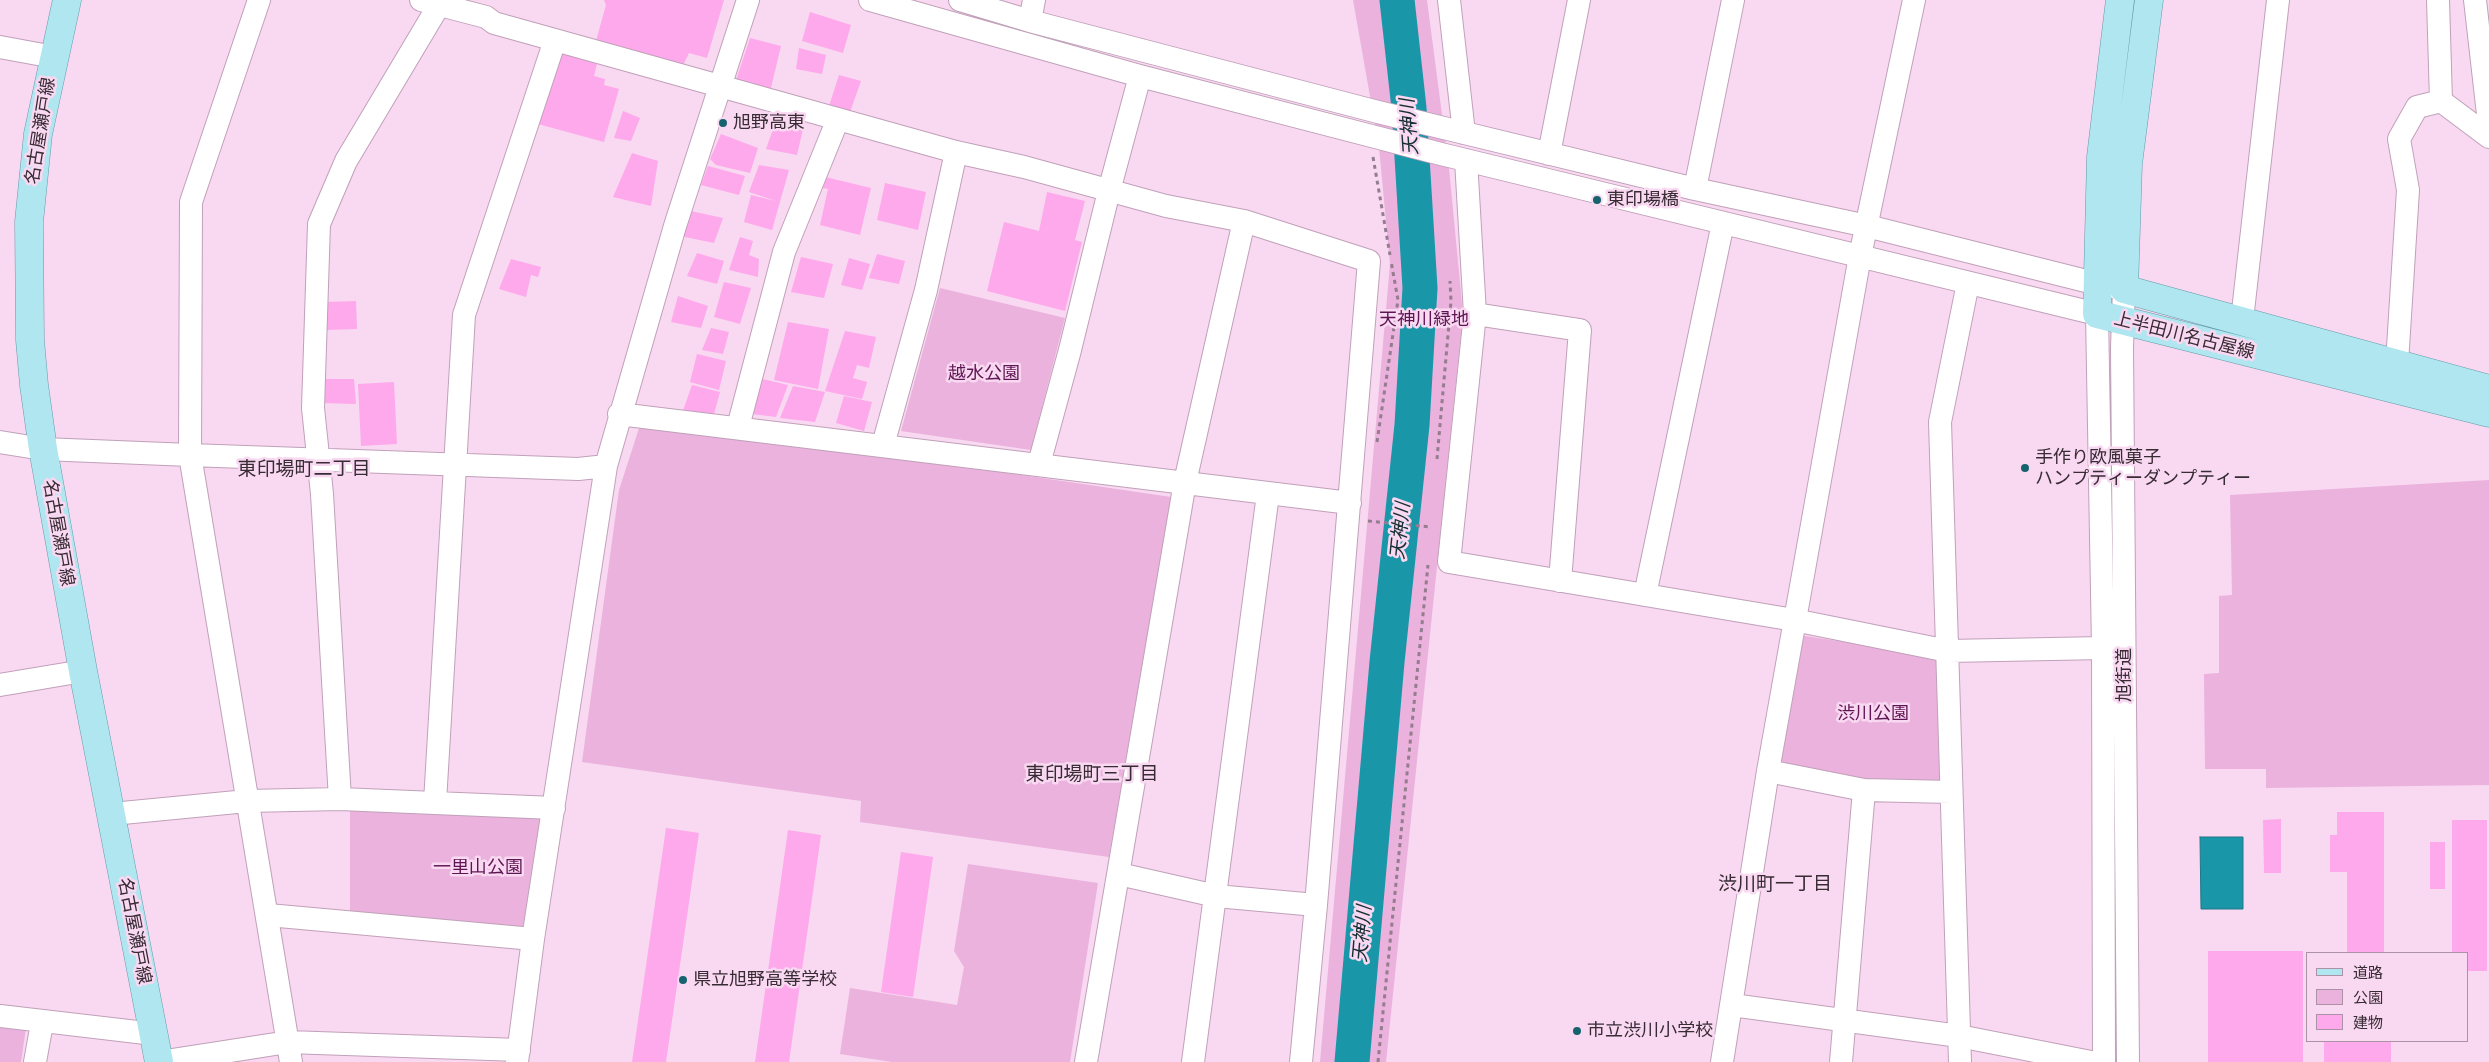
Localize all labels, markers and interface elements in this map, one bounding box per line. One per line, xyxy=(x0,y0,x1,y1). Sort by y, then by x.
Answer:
street label: 名古屋瀬戸線 xyxy=(22,76,60,186)
water label: 天神川 xyxy=(1397,98,1423,156)
place label: 旭野高東 xyxy=(733,112,805,134)
marker: 旭野高東 xyxy=(717,117,729,129)
place label: 東印場橋 xyxy=(1607,189,1679,211)
marker: 東印場橋 xyxy=(1591,194,1603,206)
street label: 上半田川名古屋線 xyxy=(2112,308,2256,364)
park label: 天神川緑地 xyxy=(1379,309,1469,331)
park label: 越水公園 xyxy=(948,363,1020,385)
place label: 手作り欧風菓子 ハンプティーダンプティー xyxy=(2035,447,2251,489)
district label: 東印場町二丁目 xyxy=(238,459,370,481)
marker: 手作り欧風菓子 ハンプティーダンプティー xyxy=(2019,462,2031,474)
street label: 名古屋瀬戸線 xyxy=(38,478,78,588)
water label: 天神川 xyxy=(1387,501,1415,561)
street label: 旭街道 xyxy=(2114,648,2136,702)
park label: 渋川公園 xyxy=(1837,703,1909,725)
district label: 東印場町三丁目 xyxy=(1026,764,1158,786)
park label: 一里山公園 xyxy=(433,857,523,879)
district label: 渋川町一丁目 xyxy=(1718,874,1832,896)
street label: 名古屋瀬戸線 xyxy=(113,876,155,986)
water label: 天神川 xyxy=(1349,905,1377,963)
legend xyxy=(2306,952,2469,1042)
text: 道路 xyxy=(2353,964,2383,982)
place label: 県立旭野高等学校 xyxy=(693,969,837,991)
marker: 県立旭野高等学校 xyxy=(677,974,689,986)
text: 公園 xyxy=(2353,989,2383,1007)
text: 建物 xyxy=(2353,1014,2383,1032)
place label: 市立渋川小学校 xyxy=(1587,1020,1713,1042)
marker: 市立渋川小学校 xyxy=(1571,1025,1583,1037)

